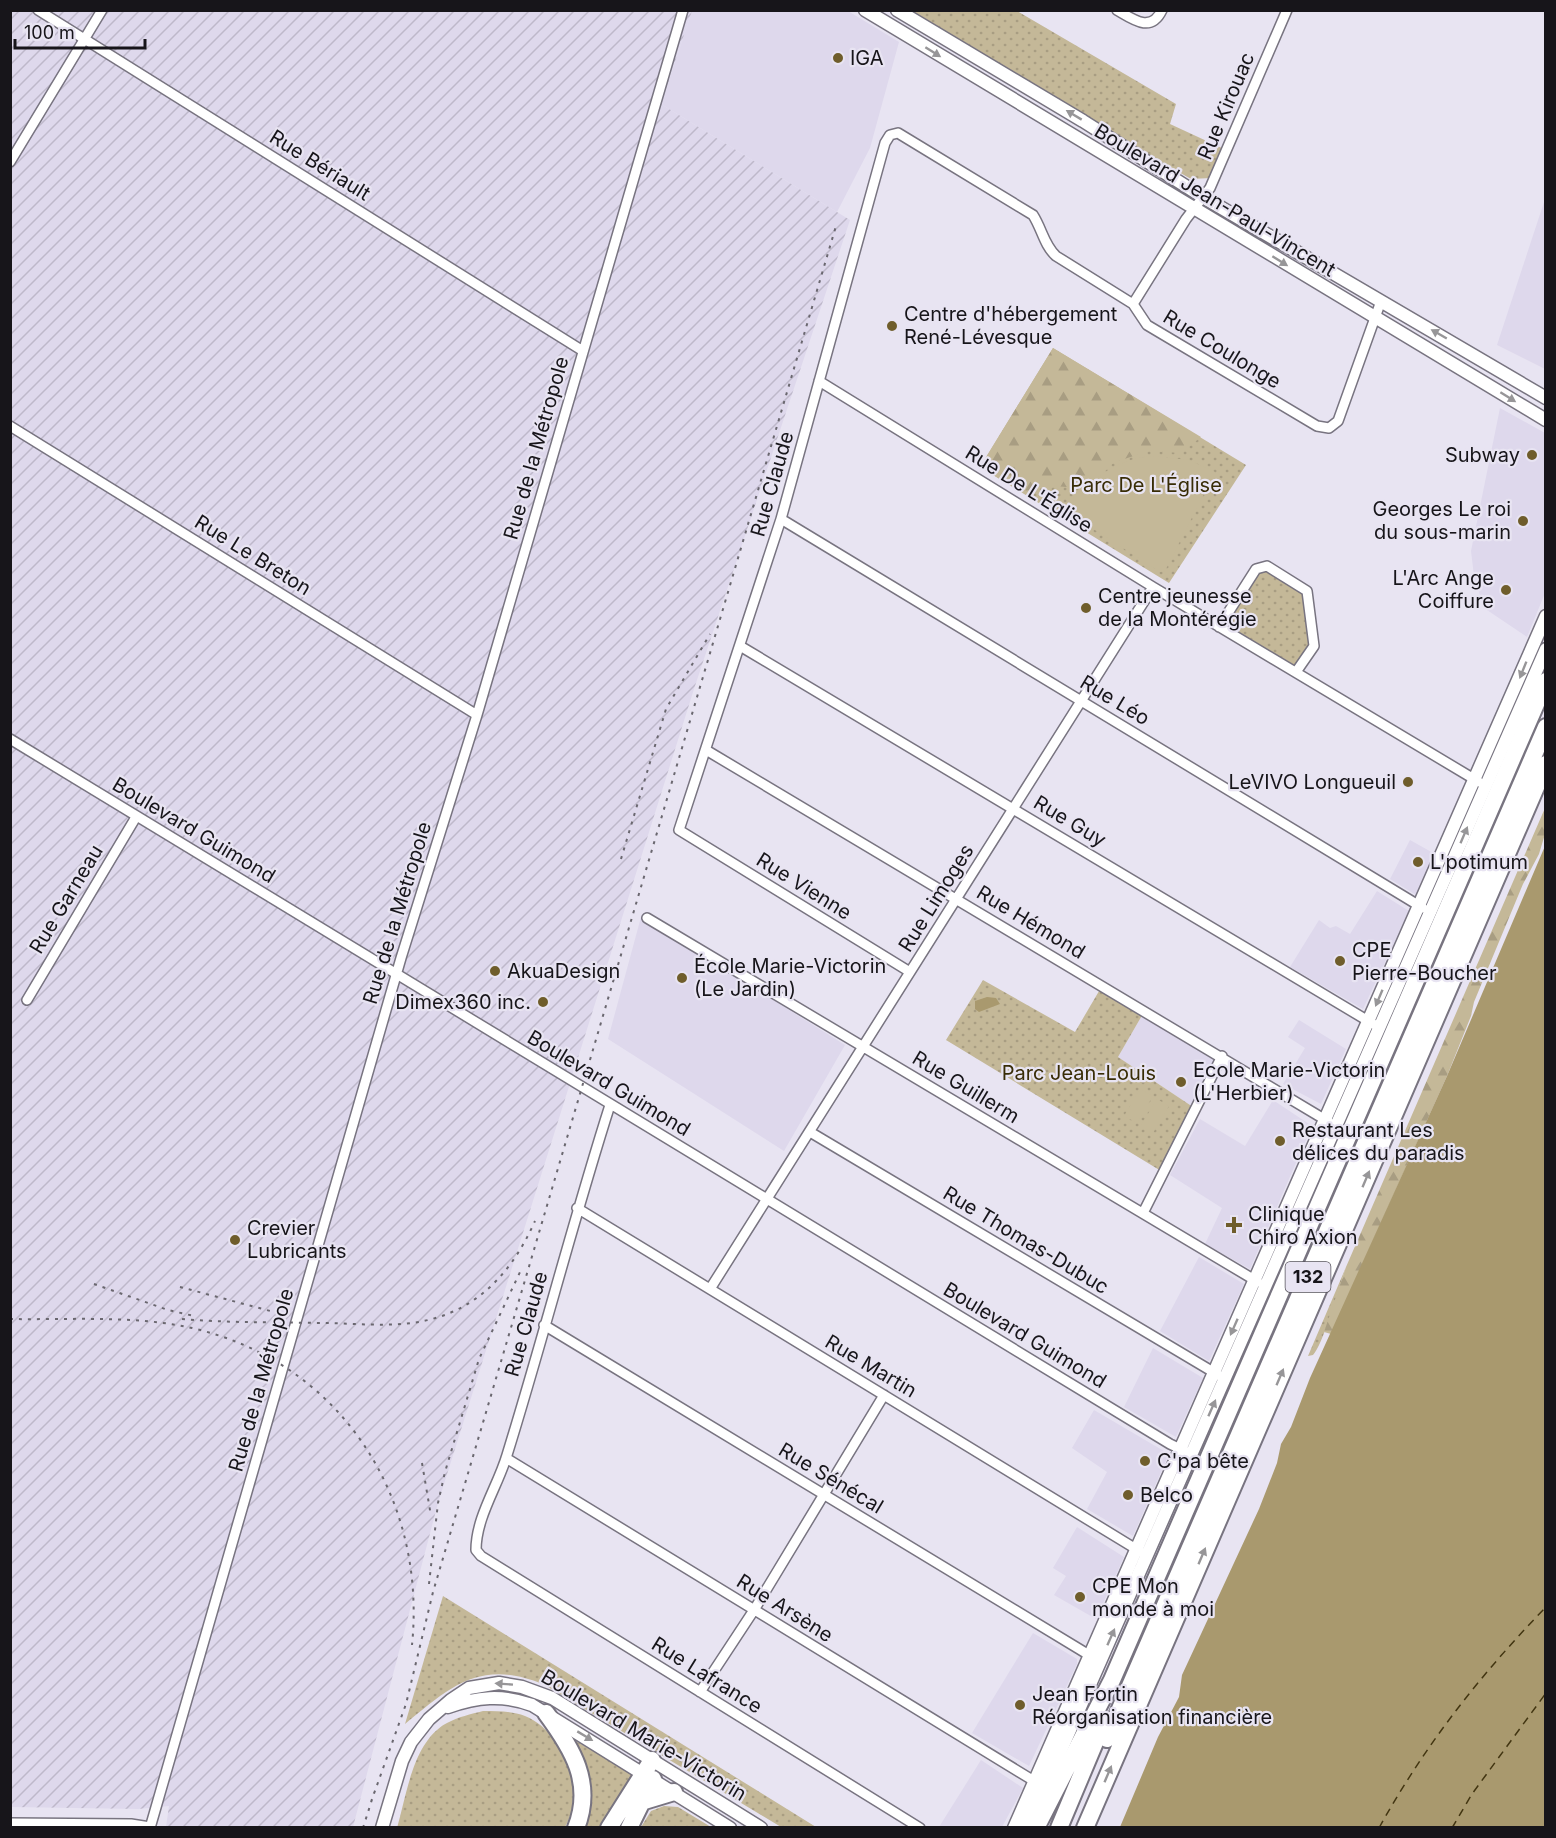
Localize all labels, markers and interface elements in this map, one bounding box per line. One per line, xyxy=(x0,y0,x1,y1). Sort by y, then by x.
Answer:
scale bar xyxy=(15,12,146,50)
text: 100 m xyxy=(24,22,75,43)
place label: IGA xyxy=(850,46,884,70)
one-way arrow xyxy=(925,46,941,57)
street label: Rue Kirouac xyxy=(1193,49,1259,163)
marker: IGA xyxy=(831,51,845,65)
one-way arrow xyxy=(1066,110,1082,121)
street label: Boulevard Jean-Paul-Vincent xyxy=(1090,118,1340,282)
street label: Rue Bériault xyxy=(265,125,375,206)
one-way arrow xyxy=(1272,255,1288,266)
place label: Centre d'hébergement René-Lévesque xyxy=(904,302,1118,349)
street label: Rue Coulonge xyxy=(1159,304,1285,394)
marker: Centre d'hébergement René-Lévesque xyxy=(885,319,899,333)
one-way arrow xyxy=(1431,329,1447,340)
street label: Rue de la Métropole xyxy=(498,354,574,542)
one-way arrow xyxy=(1500,391,1517,402)
street label: Rue Claude xyxy=(746,429,798,539)
street label: Rue De L'Église xyxy=(961,439,1098,538)
place label: Subway xyxy=(1445,443,1520,467)
marker: Subway xyxy=(1525,448,1539,462)
park label: Parc De L'Église xyxy=(1070,472,1222,497)
place label: Georges Le roi du sous-marin xyxy=(1372,497,1511,544)
street label: Rue Le Breton xyxy=(190,510,316,600)
marker: Georges Le roi du sous-marin xyxy=(1516,514,1530,528)
place label: L'Arc Ange Coiffure xyxy=(1393,566,1494,613)
marker: L'Arc Ange Coiffure xyxy=(1499,583,1513,597)
place label: Centre jeunesse de la Montérégie xyxy=(1098,584,1257,631)
marker: Centre jeunesse de la Montérégie xyxy=(1079,601,1093,615)
one-way arrow xyxy=(1518,662,1528,680)
street label: Rue Léo xyxy=(1076,670,1154,730)
place label: LeVIVO Longueuil xyxy=(1228,770,1396,794)
street label: Boulevard Guimond xyxy=(108,772,280,888)
marker: LeVIVO Longueuil xyxy=(1401,775,1415,789)
street label: Rue Guy xyxy=(1030,790,1110,852)
street label: Rue de la Métropole xyxy=(358,819,436,1007)
one-way arrow xyxy=(1459,826,1468,843)
street label: Rue Garneau xyxy=(24,840,108,958)
street label: Rue Limoges xyxy=(893,840,979,956)
street label: Rue Vienne xyxy=(752,847,856,925)
place label: L'potimum xyxy=(1430,850,1528,874)
marker: L'potimum xyxy=(1411,855,1425,869)
street label: Rue Hémond xyxy=(972,880,1090,964)
place label: CPE Pierre-Boucher xyxy=(1352,938,1497,985)
place label: École Marie-Victorin (Le Jardin) xyxy=(694,953,886,1001)
marker: CPE Pierre-Boucher xyxy=(1333,954,1347,968)
place label: AkuaDesign xyxy=(507,959,620,983)
marker: AkuaDesign xyxy=(488,964,502,978)
marker: École Marie-Victorin (Le Jardin) xyxy=(675,971,689,985)
place label: Dimex360 inc. xyxy=(395,990,531,1014)
one-way arrow xyxy=(1374,990,1383,1007)
marker: Dimex360 inc. xyxy=(536,995,550,1009)
street label: Boulevard Guimond xyxy=(523,1025,695,1141)
street label: Rue Guillerm xyxy=(908,1046,1024,1128)
place label: Ecole Marie-Victorin (L'Herbier) xyxy=(1193,1058,1385,1105)
park label: Parc Jean-Louis xyxy=(1002,1061,1156,1085)
marker: Ecole Marie-Victorin (L'Herbier) xyxy=(1174,1075,1188,1089)
place label: Restaurant Les délices du paradis xyxy=(1292,1118,1465,1165)
marker: Restaurant Les délices du paradis xyxy=(1273,1134,1287,1148)
one-way arrow xyxy=(1361,1171,1370,1188)
street label: Rue Thomas-Dubuc xyxy=(939,1181,1113,1299)
place label: Clinique Chiro Axion xyxy=(1248,1202,1357,1249)
place label: Crevier Lubricants xyxy=(247,1216,347,1263)
marker: Clinique Chiro Axion xyxy=(1225,1216,1243,1234)
marker: Crevier Lubricants xyxy=(228,1233,242,1247)
road number: 132 xyxy=(1286,1262,1330,1292)
street label: Rue Claude xyxy=(500,1269,552,1379)
street label: Boulevard Guimond xyxy=(939,1277,1111,1393)
street label: Rue de la Métropole xyxy=(223,1286,299,1474)
one-way arrow xyxy=(1229,1318,1238,1335)
street label: Rue Martin xyxy=(821,1329,921,1403)
one-way arrow xyxy=(1275,1368,1285,1386)
one-way arrow xyxy=(1207,1400,1216,1417)
street label: Rue Sénécal xyxy=(774,1437,888,1519)
place label: C'pa bête xyxy=(1157,1449,1249,1473)
marker: C'pa bête xyxy=(1138,1454,1152,1468)
place label: Belco xyxy=(1140,1483,1193,1507)
marker: Belco xyxy=(1121,1488,1135,1502)
one-way arrow xyxy=(1197,1547,1207,1565)
street label: Rue Arsène xyxy=(732,1569,838,1647)
place label: CPE Mon monde à moi xyxy=(1092,1574,1214,1621)
marker: CPE Mon monde à moi xyxy=(1073,1590,1087,1604)
one-way arrow xyxy=(1106,1627,1116,1645)
street label: Rue Lafrance xyxy=(647,1632,767,1718)
street label: Boulevard Marie-Victorin xyxy=(537,1664,751,1806)
one-way arrow xyxy=(495,1680,514,1689)
place label: Jean Fortin Réorganisation financière xyxy=(1032,1682,1272,1729)
marker: Jean Fortin Réorganisation financière xyxy=(1013,1698,1027,1712)
one-way arrow xyxy=(577,1731,593,1742)
one-way arrow xyxy=(1103,1764,1113,1782)

